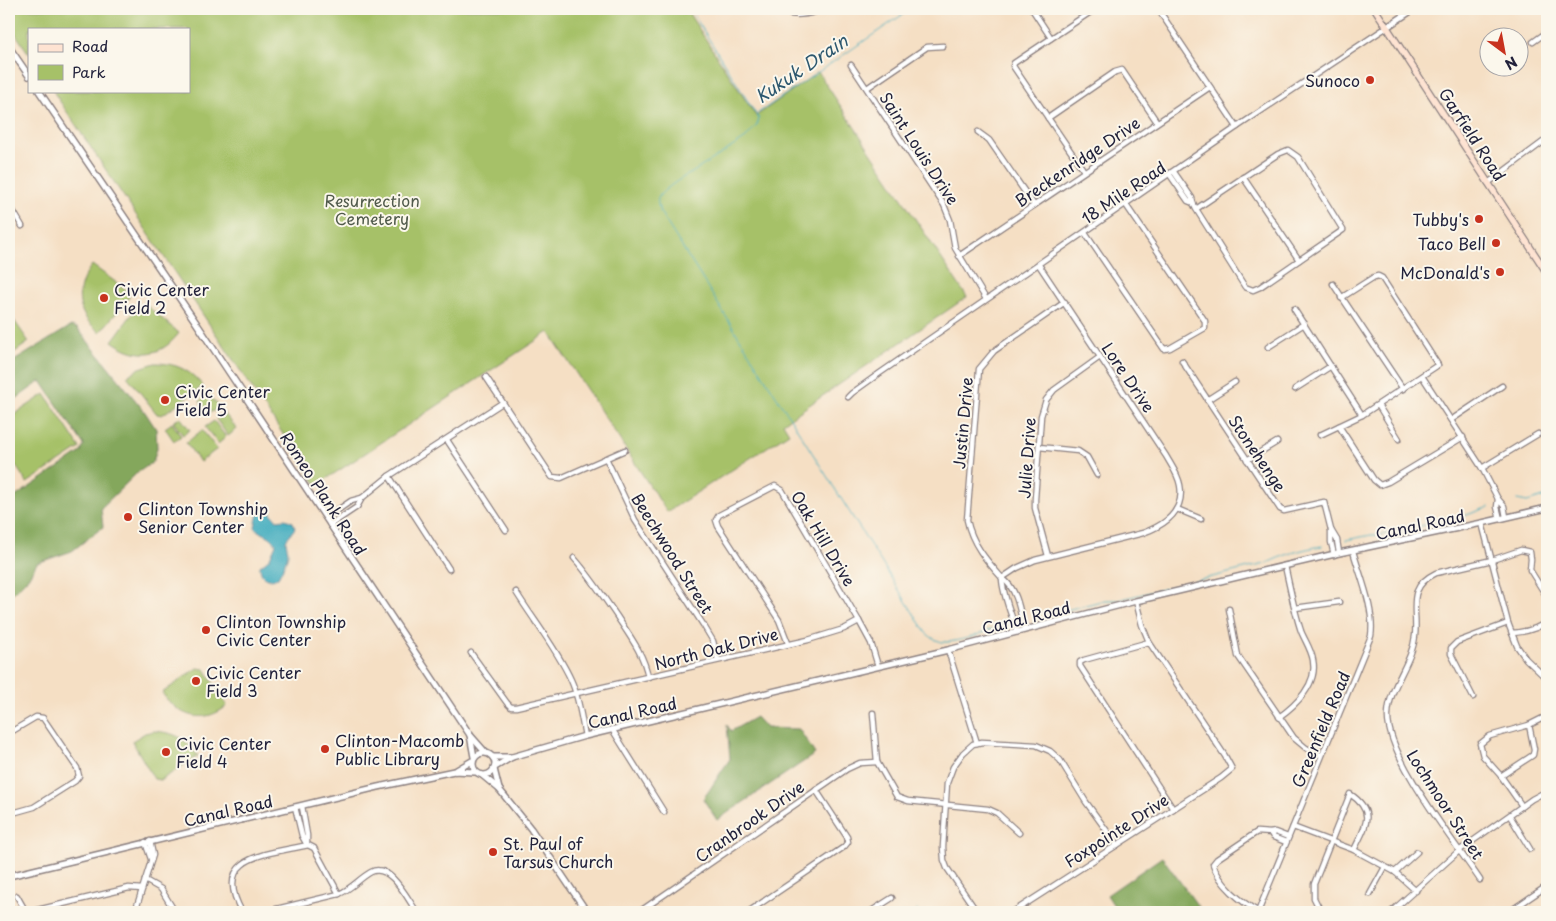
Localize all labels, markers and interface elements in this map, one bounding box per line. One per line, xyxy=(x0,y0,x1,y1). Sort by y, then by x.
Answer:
water label: Kukuk Drain xyxy=(749,26,854,109)
legend xyxy=(28,28,190,92)
north arrow xyxy=(1478,28,1528,78)
text: Road xyxy=(72,34,108,57)
text: N xyxy=(1501,52,1521,75)
text: Park xyxy=(72,60,106,83)
place label: Sunoco xyxy=(1305,68,1360,92)
marker: Sunoco xyxy=(1364,74,1376,86)
street label: Garfield Road xyxy=(1434,83,1512,185)
street label: Saint Louis Drive xyxy=(875,87,965,209)
street label: Breckenridge Drive xyxy=(1010,110,1144,212)
street label: 18 Mile Road xyxy=(1076,155,1170,229)
park label: Resurrection Cemetery xyxy=(324,188,420,230)
place label: Tubby's xyxy=(1413,207,1469,231)
marker: Tubby's xyxy=(1473,213,1485,225)
place label: Taco Bell xyxy=(1418,231,1486,255)
marker: Taco Bell xyxy=(1490,237,1502,249)
place label: McDonald's xyxy=(1400,260,1490,284)
marker: McDonald's xyxy=(1494,266,1506,278)
place label: Civic Center Field 2 xyxy=(114,277,209,319)
marker: Civic Center Field 2 xyxy=(98,292,110,304)
street label: Lore Drive xyxy=(1097,337,1161,417)
street label: Justin Drive xyxy=(946,376,978,470)
place label: Civic Center Field 5 xyxy=(175,379,270,421)
marker: Civic Center Field 5 xyxy=(159,394,171,406)
street label: Stonehenge xyxy=(1223,410,1293,497)
street label: Julie Drive xyxy=(1011,417,1041,499)
street label: Romeo Plank Road xyxy=(275,427,373,559)
street label: Oak Hill Drive xyxy=(786,486,862,590)
street label: Beechwood Street xyxy=(626,488,720,618)
place label: Clinton Township Senior Center xyxy=(138,496,268,538)
street label: Canal Road xyxy=(1373,503,1467,545)
marker: Clinton Township Senior Center xyxy=(122,511,134,523)
street label: Canal Road xyxy=(979,594,1073,640)
place label: Clinton Township Civic Center xyxy=(216,609,346,651)
street label: North Oak Drive xyxy=(652,621,780,675)
marker: Clinton Township Civic Center xyxy=(200,624,212,636)
place label: Civic Center Field 3 xyxy=(206,660,301,702)
street label: Greenfield Road xyxy=(1285,667,1355,791)
marker: Civic Center Field 3 xyxy=(190,675,202,687)
street label: Canal Road xyxy=(585,690,679,734)
place label: Clinton-Macomb Public Library xyxy=(335,728,464,770)
place label: Civic Center Field 4 xyxy=(176,731,271,773)
marker: Clinton-Macomb Public Library xyxy=(319,743,331,755)
street label: Lochmoor Street xyxy=(1401,744,1491,864)
marker: Civic Center Field 4 xyxy=(160,746,172,758)
street label: Cranbrook Drive xyxy=(689,774,809,868)
street label: Foxpointe Drive xyxy=(1059,787,1173,873)
street label: Canal Road xyxy=(181,788,275,832)
place label: St. Paul of Tarsus Church xyxy=(503,831,613,873)
marker: St. Paul of Tarsus Church xyxy=(487,846,499,858)

